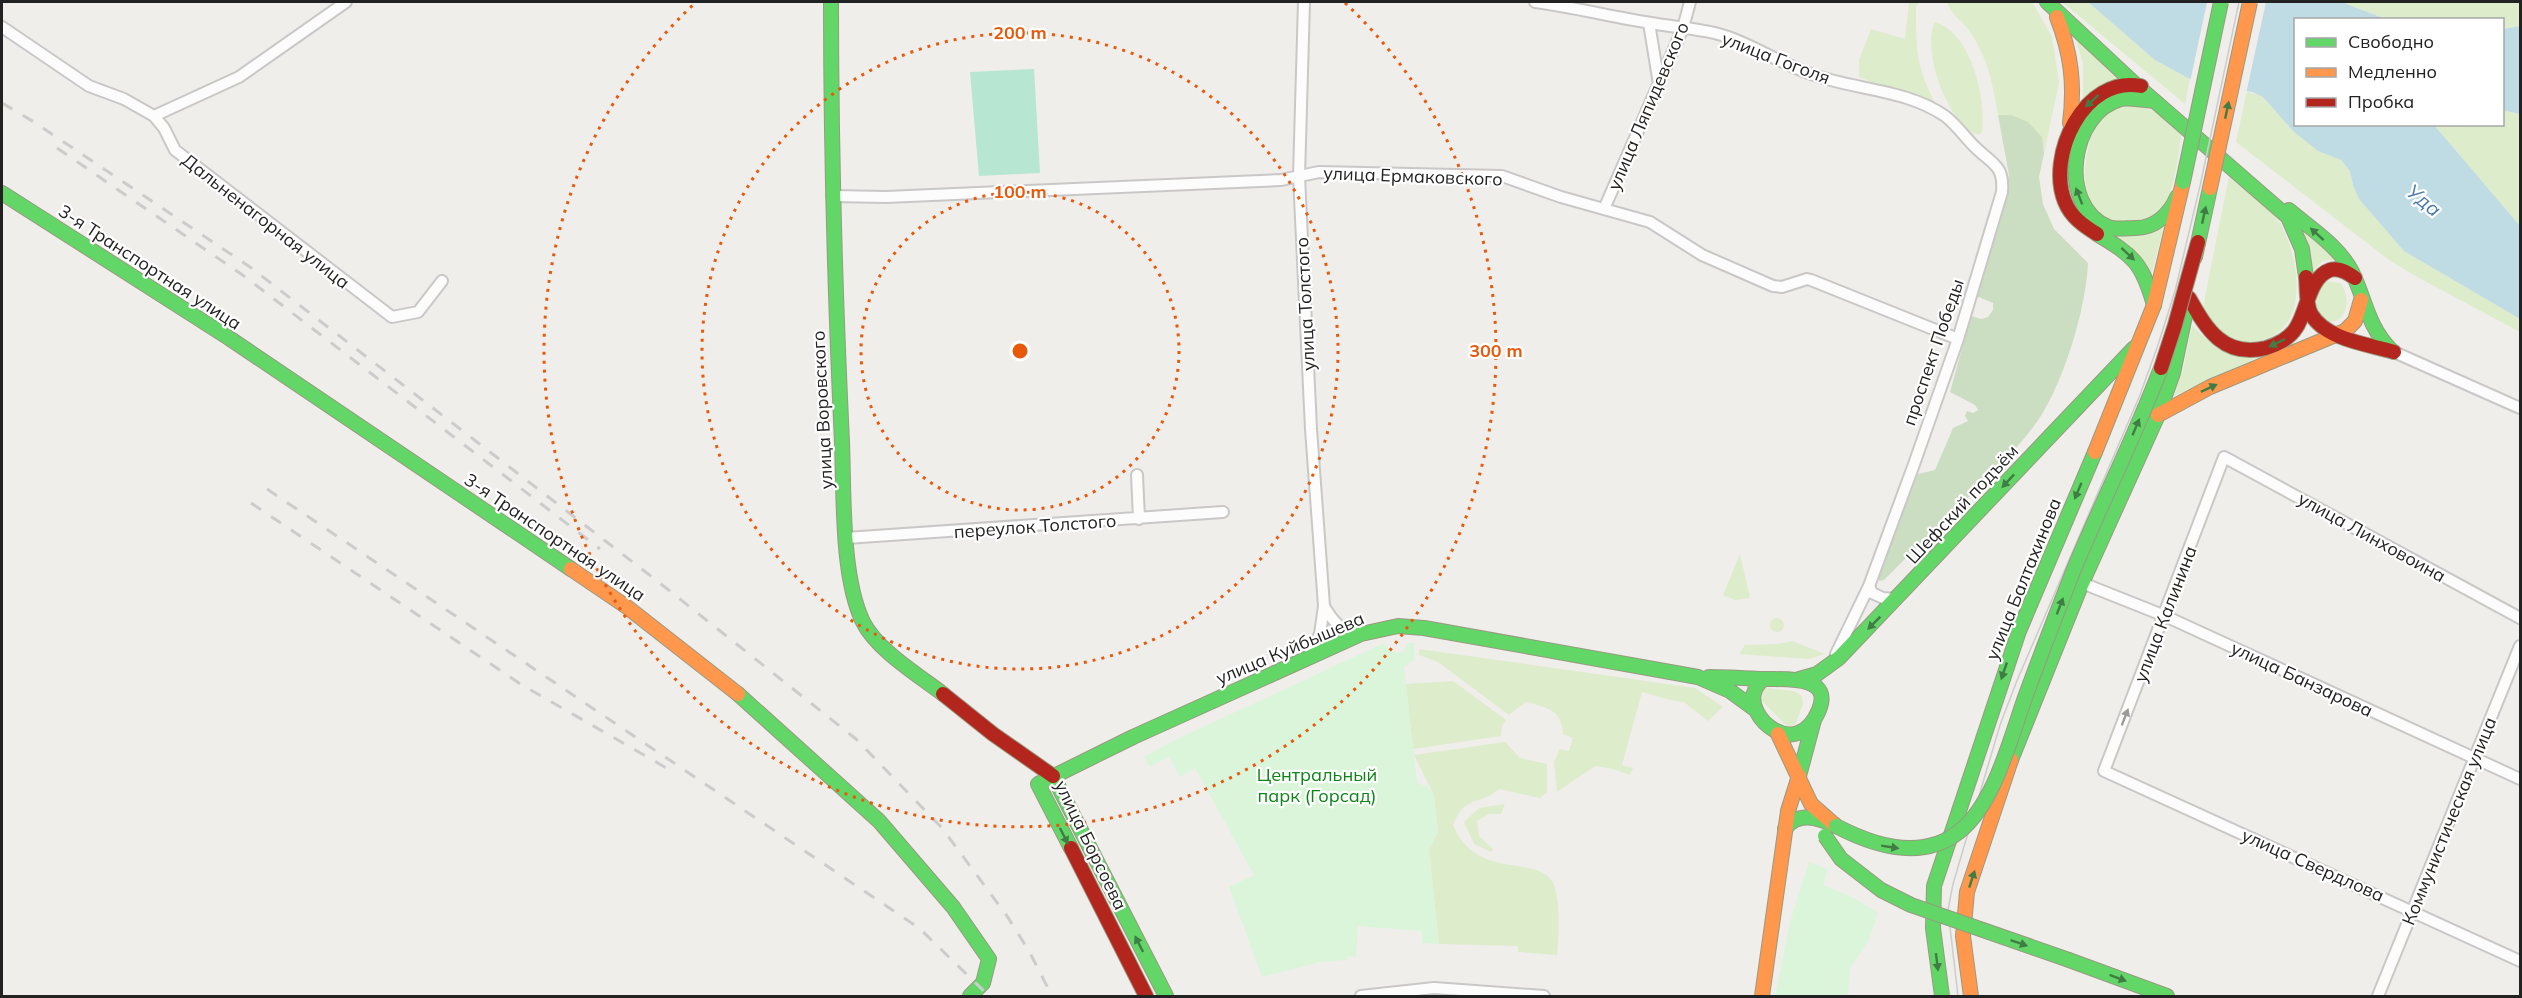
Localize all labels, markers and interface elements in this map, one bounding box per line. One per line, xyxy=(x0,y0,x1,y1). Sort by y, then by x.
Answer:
street label: улица Ляпидевского xyxy=(1602,18,1694,194)
legend xyxy=(2294,18,2504,126)
text: 200 m xyxy=(993,21,1047,44)
street label: улица Гоголя xyxy=(1719,27,1833,89)
text: Свободно xyxy=(2348,30,2434,53)
text: Медленно xyxy=(2348,60,2437,83)
text: Пробка xyxy=(2348,90,2414,113)
one-way arrow xyxy=(2085,93,2099,107)
one-way arrow xyxy=(2223,101,2232,120)
street label: Дальненагорная улица xyxy=(178,148,354,294)
street label: улица Ермаковского xyxy=(1323,161,1503,191)
water label: Уда xyxy=(2402,178,2446,222)
text: 100 m xyxy=(993,180,1047,203)
one-way arrow xyxy=(2074,187,2084,205)
street label: 3-я Транспортная улица xyxy=(54,199,246,335)
one-way arrow xyxy=(2200,206,2209,225)
one-way arrow xyxy=(2309,228,2325,241)
street label: улица Толстого xyxy=(1290,237,1320,371)
one-way arrow xyxy=(2120,247,2135,261)
street label: проспект Победы xyxy=(1897,276,1969,428)
street label: улица Воровского xyxy=(806,330,838,490)
one-way arrow xyxy=(2268,338,2285,348)
text: 300 m xyxy=(1469,339,1523,362)
centre of rings xyxy=(1010,341,1030,361)
one-way arrow xyxy=(2200,383,2217,392)
one-way arrow xyxy=(2132,418,2141,435)
street label: Шефский подъём xyxy=(1901,440,2023,568)
street label: 3-я Транспортная улица xyxy=(460,468,650,606)
one-way arrow xyxy=(2002,474,2016,488)
one-way arrow xyxy=(2073,482,2083,500)
street label: улица Линховоина xyxy=(2294,487,2450,587)
street label: улица Балтахинова xyxy=(1980,495,2066,663)
street label: переулок Толстого xyxy=(953,509,1117,543)
street label: улица Калинина xyxy=(2128,542,2202,686)
one-way arrow xyxy=(2056,597,2065,615)
street label: улица Куйбышева xyxy=(1213,606,1367,690)
one-way arrow xyxy=(1868,615,1882,629)
street label: улица Банзарова xyxy=(2228,636,2376,722)
one-way arrow xyxy=(1999,662,2009,680)
one-way arrow xyxy=(2121,708,2131,726)
street label: Коммунистическая улица xyxy=(2397,714,2501,928)
park label: Центральный парк (Горсад) xyxy=(1257,763,1377,807)
street label: улица Борсоева xyxy=(1050,776,1132,914)
street label: улица Свердлова xyxy=(2238,823,2388,907)
one-way arrow xyxy=(1059,828,1069,845)
one-way arrow xyxy=(1881,843,1900,852)
one-way arrow xyxy=(1968,870,1977,888)
one-way arrow xyxy=(1134,936,1144,953)
one-way arrow xyxy=(2010,938,2028,948)
one-way arrow xyxy=(1933,952,1942,971)
one-way arrow xyxy=(2109,974,2127,984)

